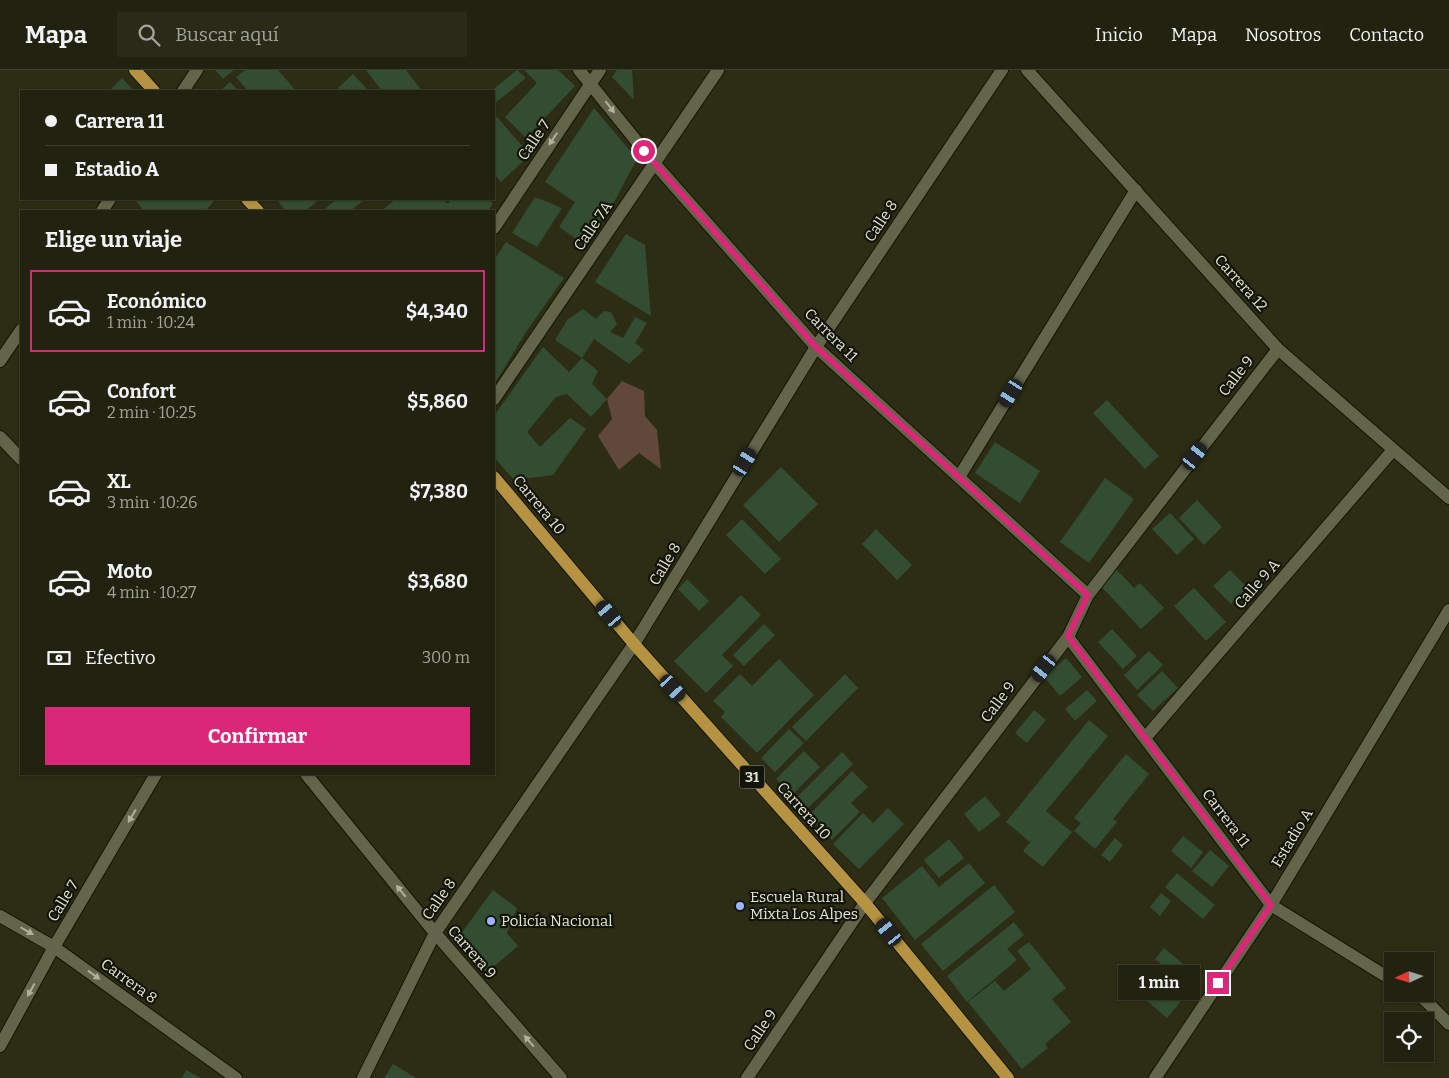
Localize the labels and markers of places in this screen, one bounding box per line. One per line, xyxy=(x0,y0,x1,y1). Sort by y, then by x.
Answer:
place label: Escuela Rural Mixta Los Alpes xyxy=(750,888,858,923)
marker: Escuela Rural Mixta Los Alpes xyxy=(734,900,746,912)
place label: Policía Nacional xyxy=(501,912,613,930)
marker: Policía Nacional xyxy=(485,915,497,927)

